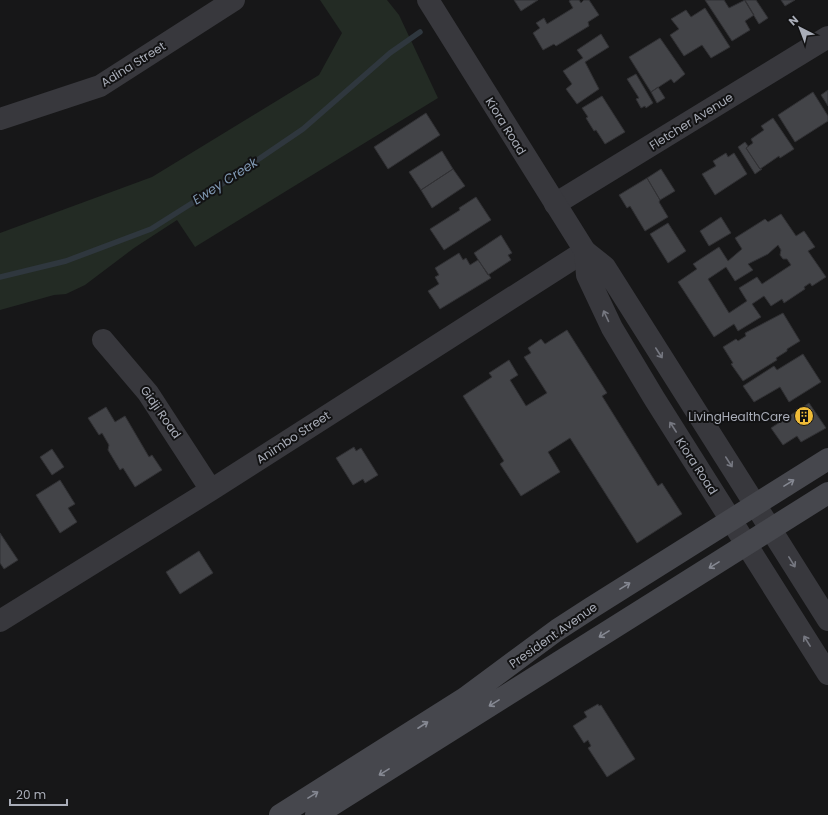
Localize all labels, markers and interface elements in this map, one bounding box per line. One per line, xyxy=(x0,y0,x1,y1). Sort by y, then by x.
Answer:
north arrow xyxy=(780,8,820,48)
text: N xyxy=(785,12,802,29)
street label: Adina Street xyxy=(97,37,169,91)
street label: Fletcher Avenue xyxy=(646,88,736,154)
street label: Kiora Road xyxy=(482,94,530,158)
water label: Ewey Creek xyxy=(189,152,262,209)
one-way arrow xyxy=(602,310,609,322)
one-way arrow xyxy=(654,347,663,358)
street label: Gidji Road xyxy=(137,382,185,442)
building icon: LivingHealthCare xyxy=(793,405,815,427)
street label: Animbo Street xyxy=(253,407,333,467)
place label: LivingHealthCare xyxy=(688,408,790,425)
one-way arrow xyxy=(668,421,676,433)
street label: Kiora Road xyxy=(672,434,722,498)
one-way arrow xyxy=(725,456,733,467)
one-way arrow xyxy=(783,479,795,487)
one-way arrow xyxy=(788,556,796,567)
one-way arrow xyxy=(708,561,720,569)
one-way arrow xyxy=(619,582,631,590)
street label: President Avenue xyxy=(506,598,600,672)
one-way arrow xyxy=(598,630,610,638)
one-way arrow xyxy=(803,636,811,647)
one-way arrow xyxy=(488,698,499,707)
one-way arrow xyxy=(417,721,428,729)
one-way arrow xyxy=(379,768,390,776)
scale bar xyxy=(10,781,67,807)
text: 20 m xyxy=(16,786,46,803)
one-way arrow xyxy=(307,790,319,798)

